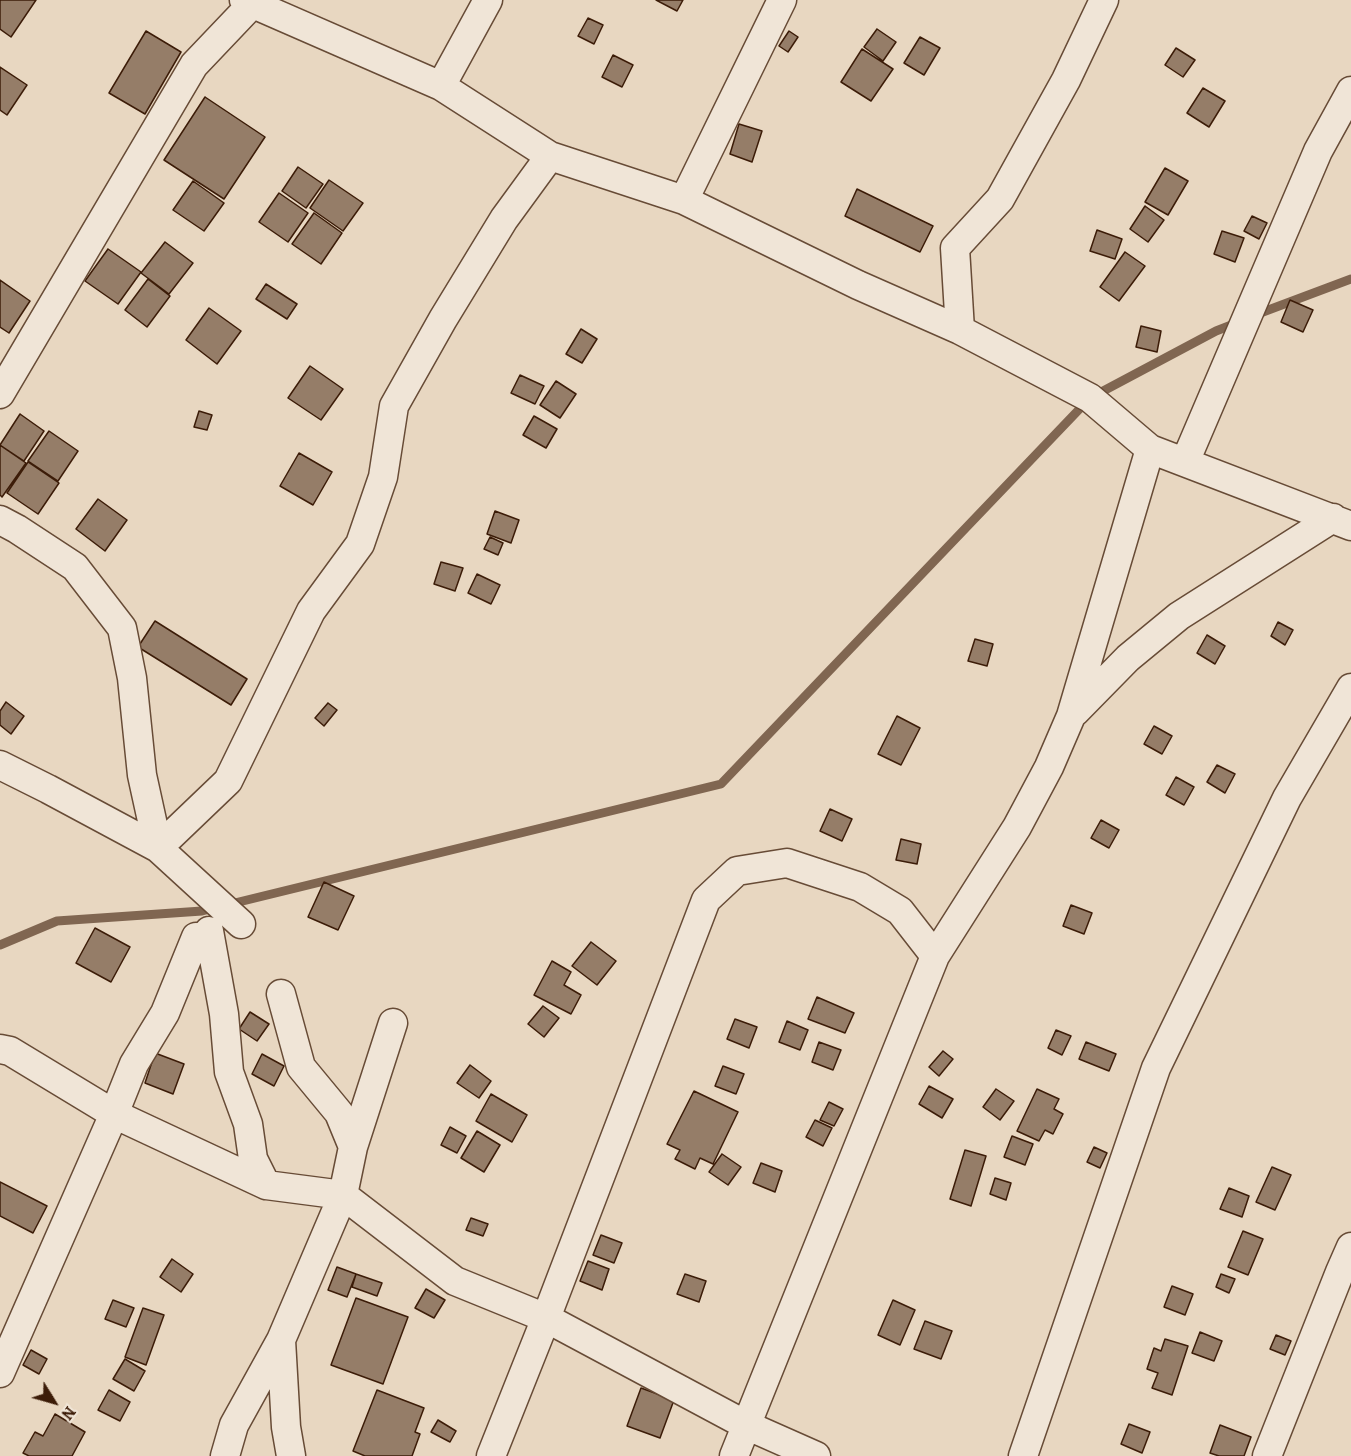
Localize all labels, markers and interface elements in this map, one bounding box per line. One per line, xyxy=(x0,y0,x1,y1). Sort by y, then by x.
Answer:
north arrow xyxy=(24,1372,84,1432)
text: N xyxy=(56,1402,81,1424)

